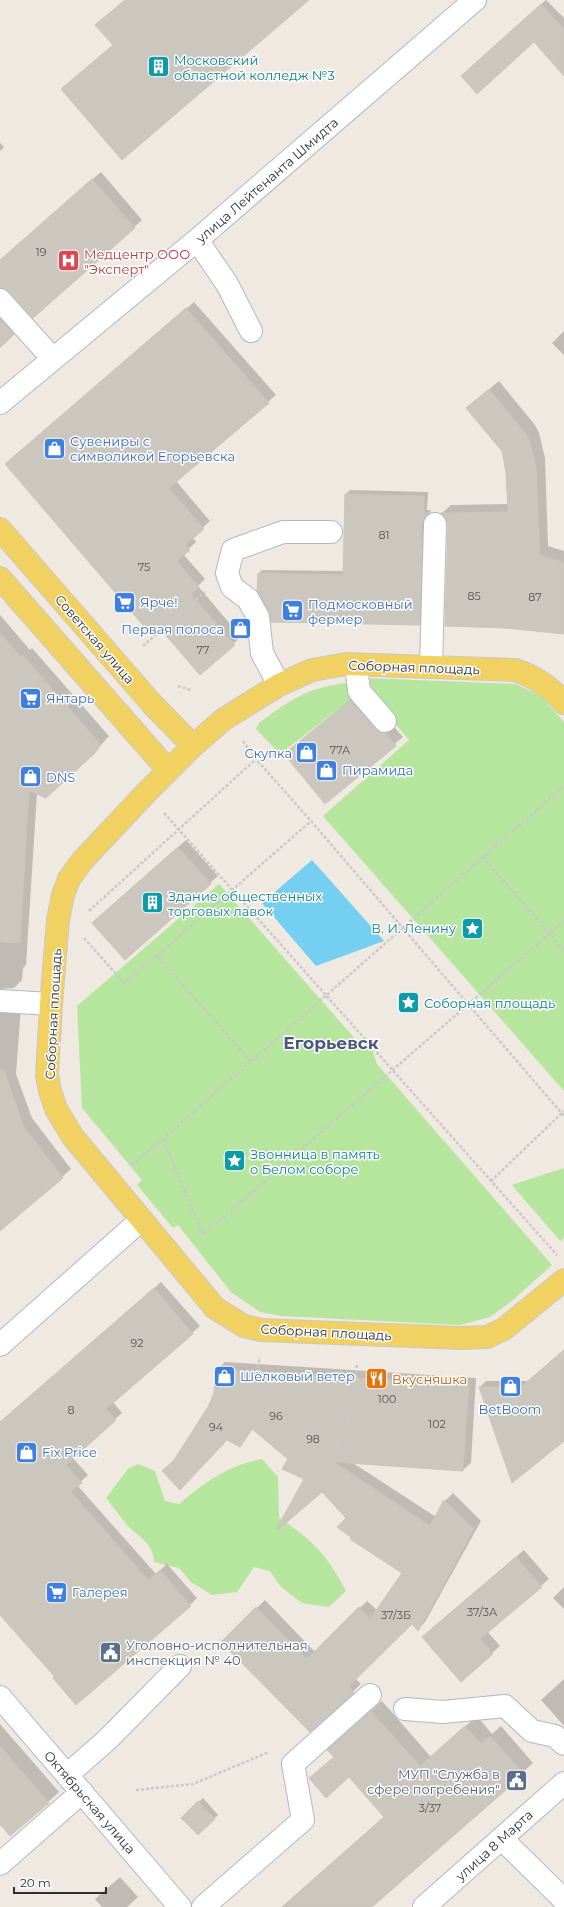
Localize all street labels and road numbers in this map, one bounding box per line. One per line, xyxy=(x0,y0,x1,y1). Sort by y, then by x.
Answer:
street label: улица Лейтенанта Шмидта xyxy=(192,114,341,247)
street label: Советская улица xyxy=(52,591,138,687)
street label: Соборная площадь xyxy=(348,657,480,677)
street label: Соборная площадь xyxy=(42,948,64,1080)
street label: Соборная площадь xyxy=(260,1321,392,1343)
street label: Октябрьская улица xyxy=(41,1747,139,1857)
street label: улица 8 Марта xyxy=(451,1806,536,1884)

